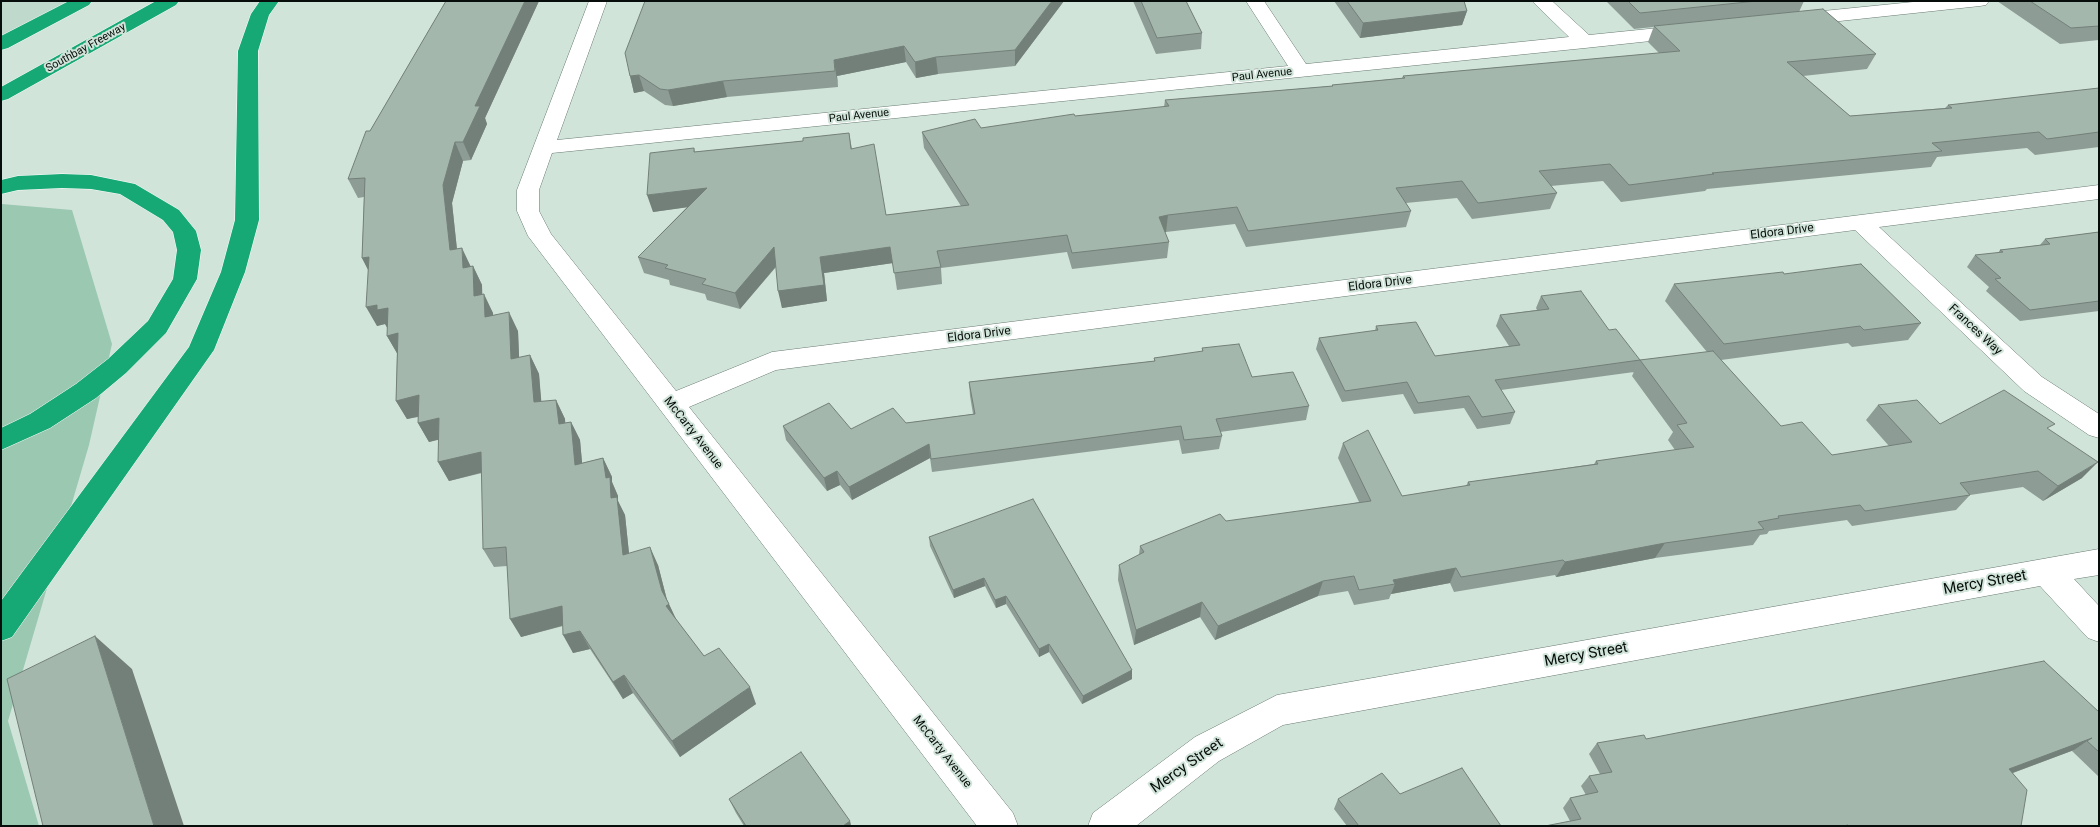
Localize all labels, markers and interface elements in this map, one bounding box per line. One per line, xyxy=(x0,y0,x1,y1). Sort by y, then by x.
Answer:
street label: Southbay Freeway xyxy=(44,21,128,75)
street label: Paul Avenue xyxy=(1231,65,1293,85)
street label: Paul Avenue xyxy=(828,106,890,126)
street label: Eldora Drive xyxy=(1750,221,1814,243)
street label: Eldora Drive xyxy=(1348,273,1412,295)
street label: Frances Way xyxy=(1945,302,2005,358)
street label: Eldora Drive xyxy=(947,324,1011,346)
street label: McCarty Avenue xyxy=(660,394,726,472)
street label: Mercy Street xyxy=(1942,567,2028,599)
street label: Mercy Street xyxy=(1543,639,1629,671)
street label: McCarty Avenue xyxy=(909,713,975,791)
street label: Mercy Street xyxy=(1147,734,1227,798)

